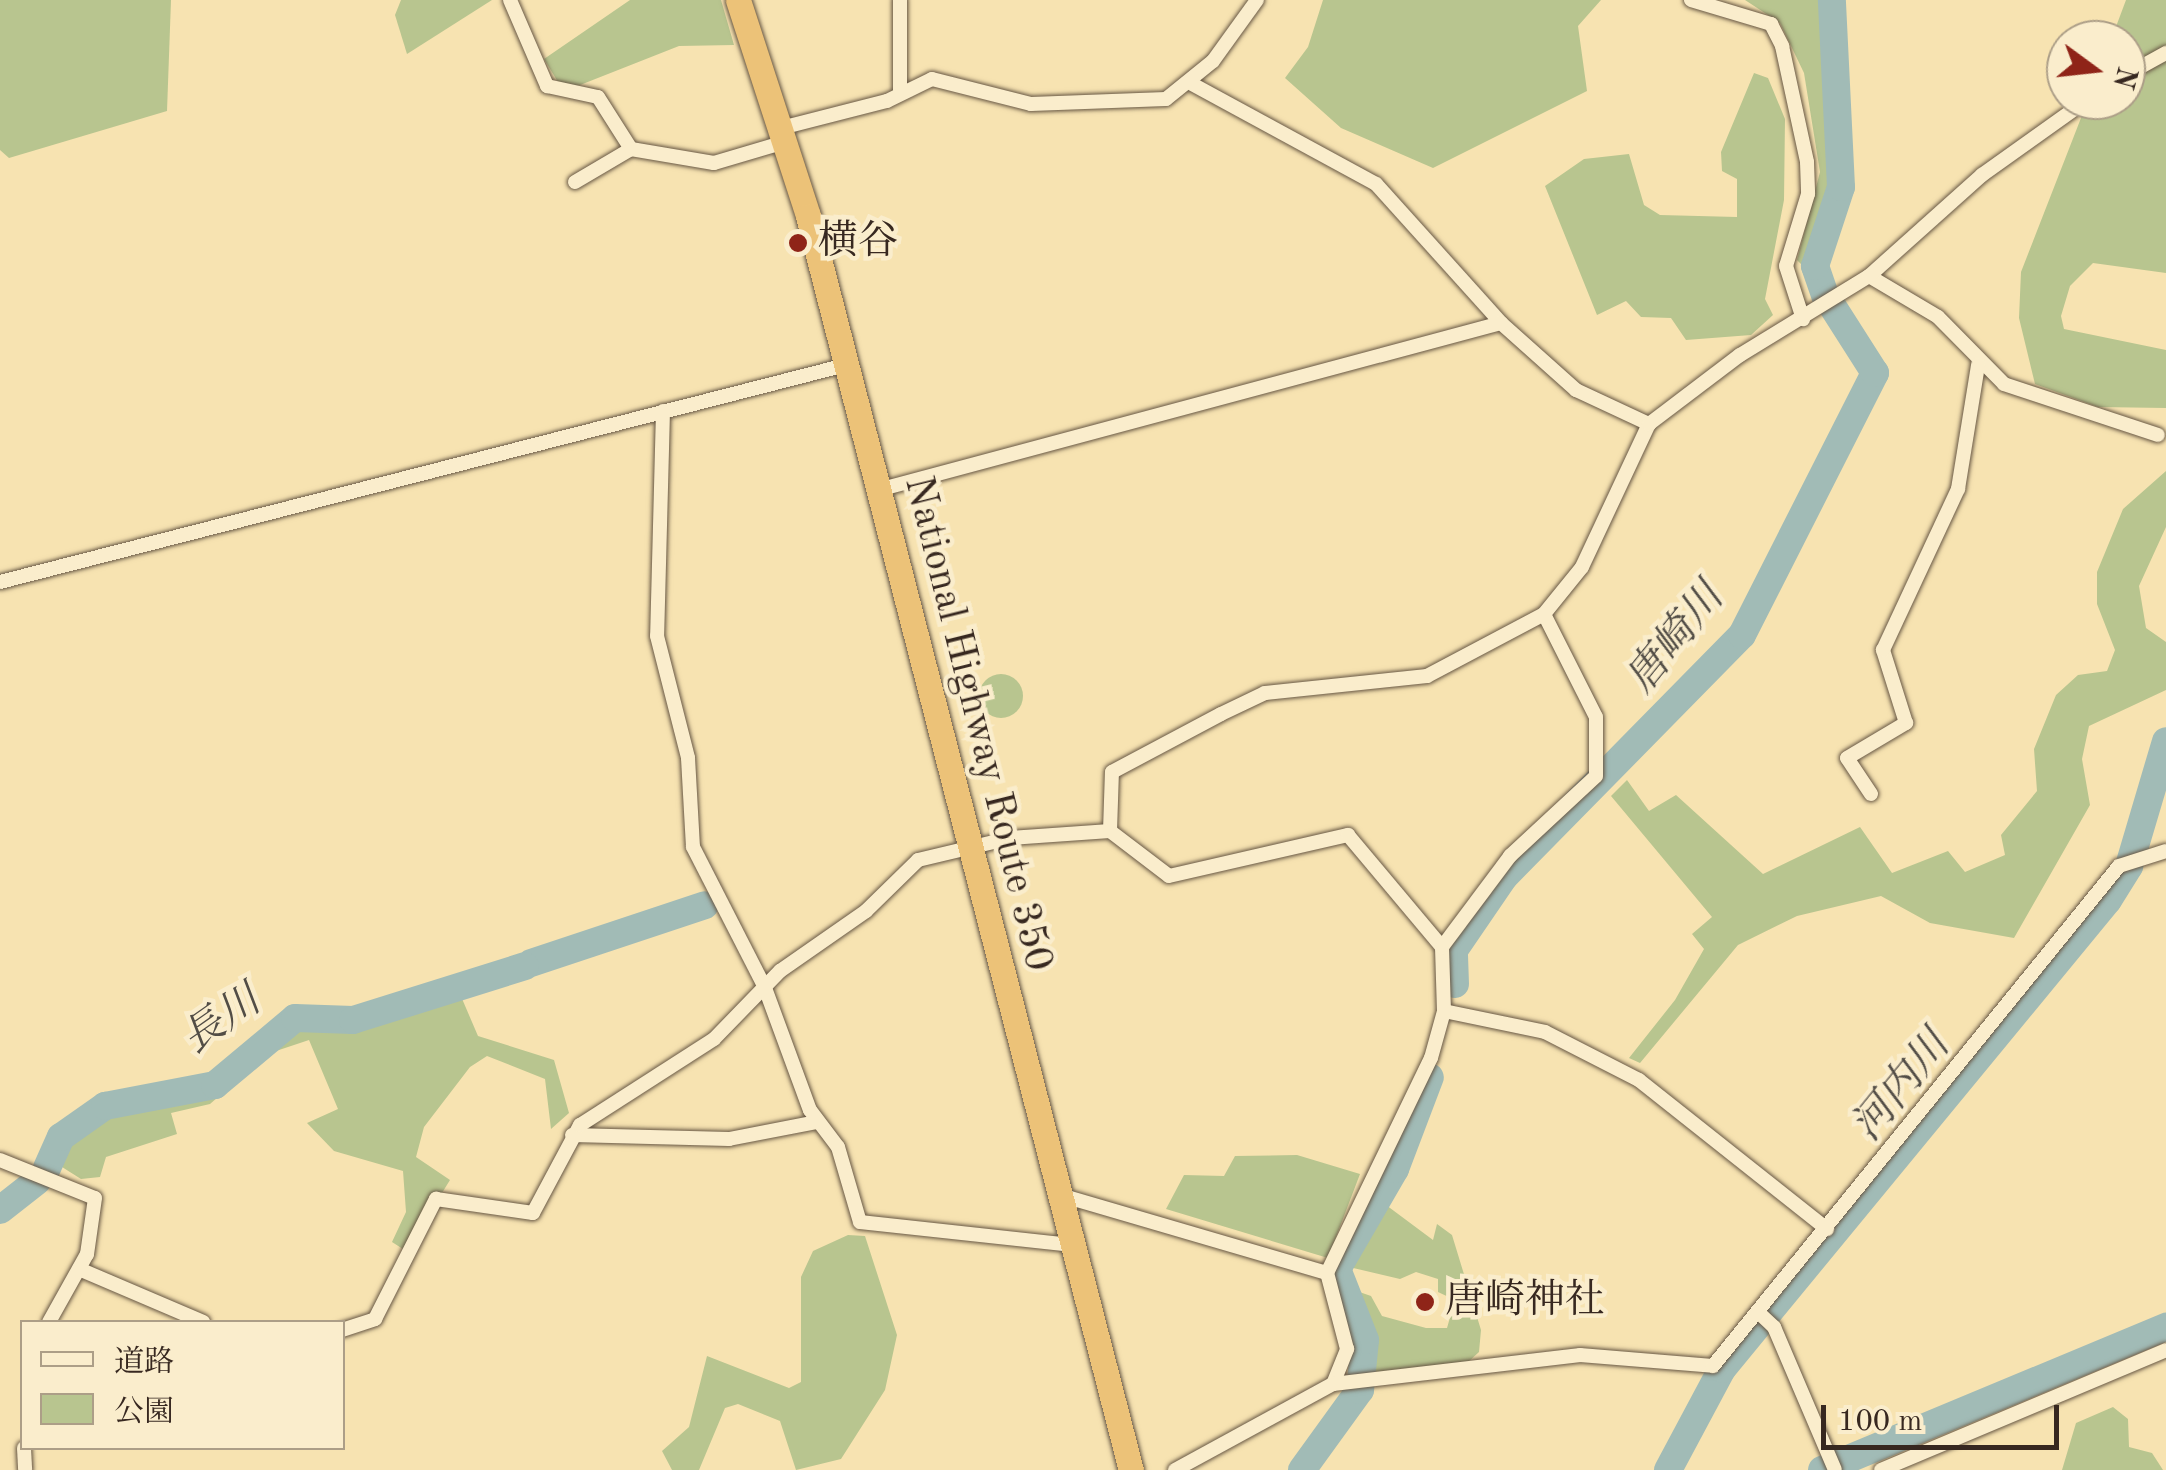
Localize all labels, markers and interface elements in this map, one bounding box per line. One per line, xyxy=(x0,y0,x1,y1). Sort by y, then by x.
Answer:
north arrow xyxy=(2046,20,2146,120)
text: N xyxy=(2107,63,2139,91)
place label: 横谷 xyxy=(818,219,898,267)
marker: 横谷 xyxy=(787,232,809,254)
street label: National Highway Route 350 xyxy=(892,471,1062,977)
water label: 唐崎川 xyxy=(1617,574,1735,704)
water label: 長川 xyxy=(173,976,271,1066)
water label: 河内川 xyxy=(1843,1022,1961,1152)
place label: 唐崎神社 xyxy=(1445,1278,1605,1326)
marker: 唐崎神社 xyxy=(1414,1291,1436,1313)
legend xyxy=(20,1320,345,1450)
text: 道路 xyxy=(114,1348,174,1378)
scale bar xyxy=(1826,1385,2064,1447)
text: 公園 xyxy=(114,1398,174,1428)
text: 100 m xyxy=(1838,1407,1922,1437)

